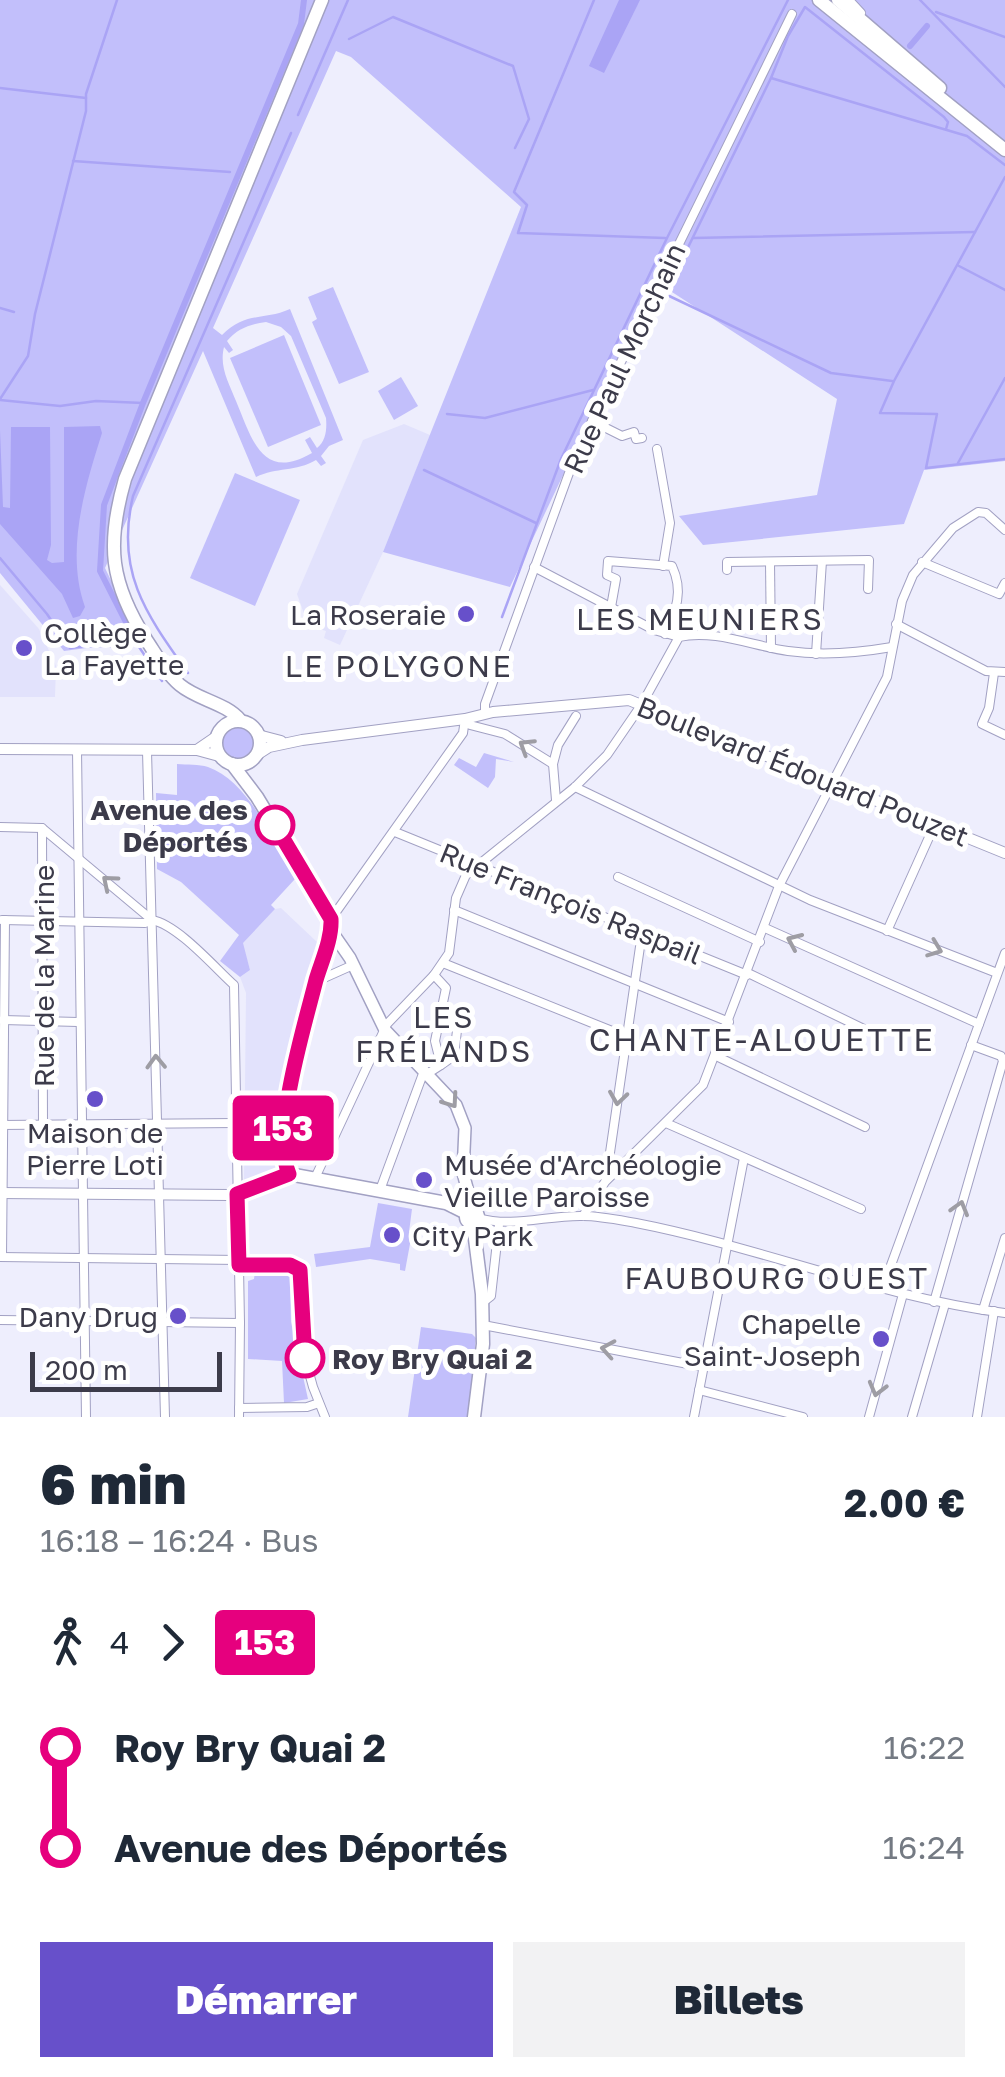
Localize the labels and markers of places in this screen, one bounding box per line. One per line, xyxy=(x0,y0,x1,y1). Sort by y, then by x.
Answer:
place label: La Roseraie xyxy=(290,598,446,631)
marker: La Roseraie xyxy=(455,603,477,625)
place label: Collège La Fayette xyxy=(44,616,184,681)
marker: Collège La Fayette xyxy=(13,637,35,659)
place label: Avenue des Déportés xyxy=(90,793,248,858)
marker: Avenue des Déportés xyxy=(256,806,294,844)
marker: Maison de Pierre Loti xyxy=(84,1088,106,1110)
place label: Maison de Pierre Loti xyxy=(26,1116,164,1181)
place label: Musée d'Archéologie Vieille Paroisse xyxy=(444,1148,722,1213)
marker: Musée d'Archéologie Vieille Paroisse xyxy=(413,1169,435,1191)
place label: City Park xyxy=(412,1219,534,1252)
marker: City Park xyxy=(381,1224,403,1246)
place label: Dany Drug xyxy=(19,1300,158,1333)
marker: Dany Drug xyxy=(167,1305,189,1327)
place label: Chapelle Saint-Joseph xyxy=(684,1307,861,1372)
marker: Chapelle Saint-Joseph xyxy=(870,1328,892,1350)
marker: Roy Bry Quai 2 xyxy=(286,1339,324,1377)
place label: Roy Bry Quai 2 xyxy=(332,1342,532,1375)

